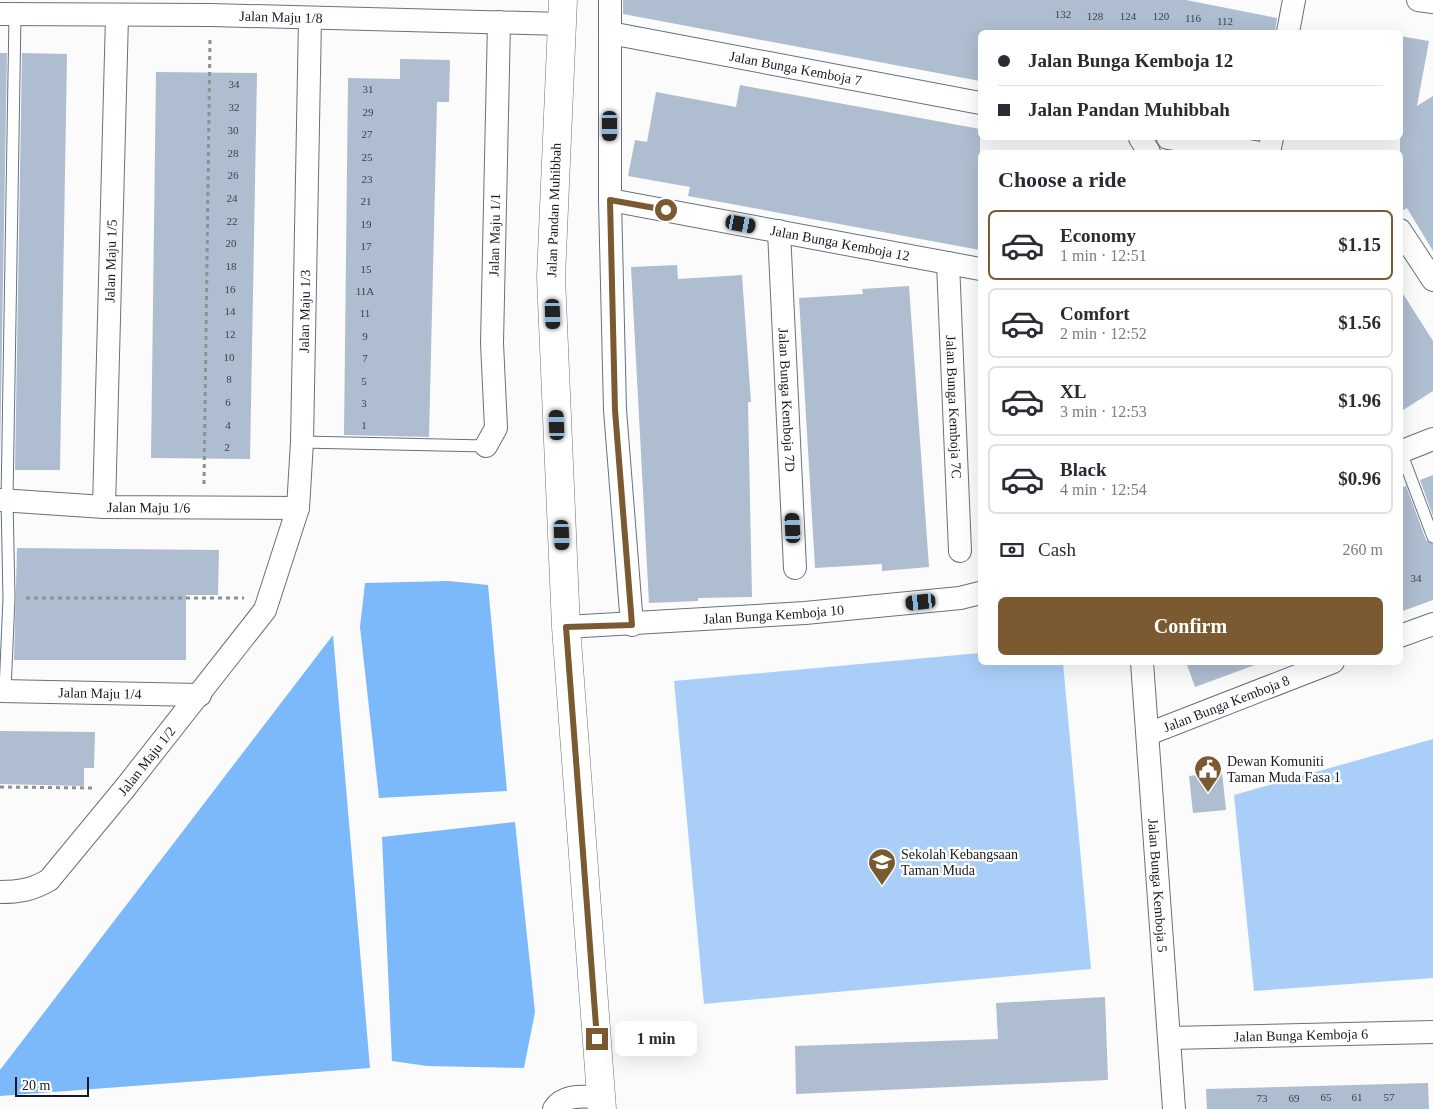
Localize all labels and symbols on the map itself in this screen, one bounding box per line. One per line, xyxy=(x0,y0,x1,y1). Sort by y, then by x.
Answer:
street label: Jalan Maju 1/8 xyxy=(239,8,323,25)
house number: 132 xyxy=(1055,8,1071,20)
house number: 128 xyxy=(1087,10,1104,22)
house number: 124 xyxy=(1120,10,1137,22)
house number: 120 xyxy=(1153,10,1170,22)
house number: 116 xyxy=(1185,12,1202,24)
house number: 112 xyxy=(1217,15,1233,27)
street label: Jalan Bunga Kemboja 7 xyxy=(728,48,863,88)
house number: 34 xyxy=(229,78,240,90)
house number: 31 xyxy=(363,83,374,95)
house number: 32 xyxy=(229,101,240,113)
house number: 29 xyxy=(363,106,374,118)
car xyxy=(602,111,617,141)
house number: 30 xyxy=(228,124,239,136)
house number: 27 xyxy=(362,128,373,140)
street label: Jalan Pandan Muhibbah xyxy=(544,143,564,277)
house number: 28 xyxy=(228,147,239,159)
house number: 25 xyxy=(362,151,373,163)
house number: 26 xyxy=(228,169,239,181)
house number: 23 xyxy=(362,173,373,185)
house number: 24 xyxy=(227,192,238,204)
street label: Jalan Maju 1/1 xyxy=(486,193,503,276)
house number: 21 xyxy=(361,195,372,207)
route start xyxy=(655,199,677,221)
car xyxy=(724,214,757,234)
house number: 22 xyxy=(227,215,238,227)
house number: 19 xyxy=(361,218,372,230)
street label: Jalan Maju 1/5 xyxy=(102,219,119,303)
street label: Jalan Bunga Kemboja 12 xyxy=(769,223,911,263)
house number: 20 xyxy=(226,237,237,249)
house number: 17 xyxy=(361,240,372,252)
house number: 18 xyxy=(226,260,237,272)
house number: 15 xyxy=(361,263,372,275)
street label: Jalan Maju 1/3 xyxy=(296,270,313,353)
house number: 16 xyxy=(225,283,236,295)
house number: 11A xyxy=(356,285,374,297)
car xyxy=(544,299,561,329)
house number: 14 xyxy=(225,305,236,317)
house number: 11 xyxy=(360,307,370,319)
street label: Jalan Bunga Kemboja 7D xyxy=(776,327,798,472)
house number: 12 xyxy=(225,328,236,340)
house number: 9 xyxy=(362,330,368,342)
street label: Jalan Bunga Kemboja 7C xyxy=(944,335,964,479)
house number: 10 xyxy=(224,351,235,363)
house number: 7 xyxy=(362,352,368,364)
house number: 8 xyxy=(226,373,232,385)
house number: 5 xyxy=(361,375,367,387)
house number: 6 xyxy=(225,396,231,408)
house number: 3 xyxy=(361,397,367,409)
car xyxy=(548,410,565,440)
house number: 4 xyxy=(225,419,231,431)
house number: 1 xyxy=(361,419,367,431)
house number: 2 xyxy=(224,441,230,453)
street label: Jalan Maju 1/6 xyxy=(107,500,190,515)
car xyxy=(784,513,801,543)
car xyxy=(553,520,570,550)
house number: 34 xyxy=(1411,572,1422,584)
car xyxy=(905,593,936,611)
street label: Jalan Bunga Kemboja 10 xyxy=(703,602,845,626)
street label: Jalan Bunga Kemboja 8 xyxy=(1161,672,1292,735)
street label: Jalan Maju 1/4 xyxy=(58,685,142,701)
street label: Jalan Maju 1/2 xyxy=(115,724,178,798)
public building icon: Dewan Komuniti Taman Muda Fasa 1 xyxy=(1193,754,1223,793)
place label: Dewan Komuniti Taman Muda Fasa 1 xyxy=(1227,754,1341,785)
street label: Jalan Bunga Kemboja 5 xyxy=(1146,818,1170,953)
school or university icon: Sekolah Kebangsaan Taman Muda xyxy=(867,847,897,886)
place label: Sekolah Kebangsaan Taman Muda xyxy=(901,847,1018,878)
callout: 1 min xyxy=(614,1022,697,1056)
street label: Jalan Bunga Kemboja 6 xyxy=(1234,1026,1368,1044)
route end xyxy=(586,1028,608,1050)
scale bar xyxy=(15,1074,89,1097)
house number: 65 xyxy=(1321,1091,1332,1103)
house number: 61 xyxy=(1352,1091,1363,1103)
house number: 57 xyxy=(1384,1091,1395,1103)
house number: 73 xyxy=(1257,1092,1268,1104)
house number: 69 xyxy=(1289,1092,1300,1104)

